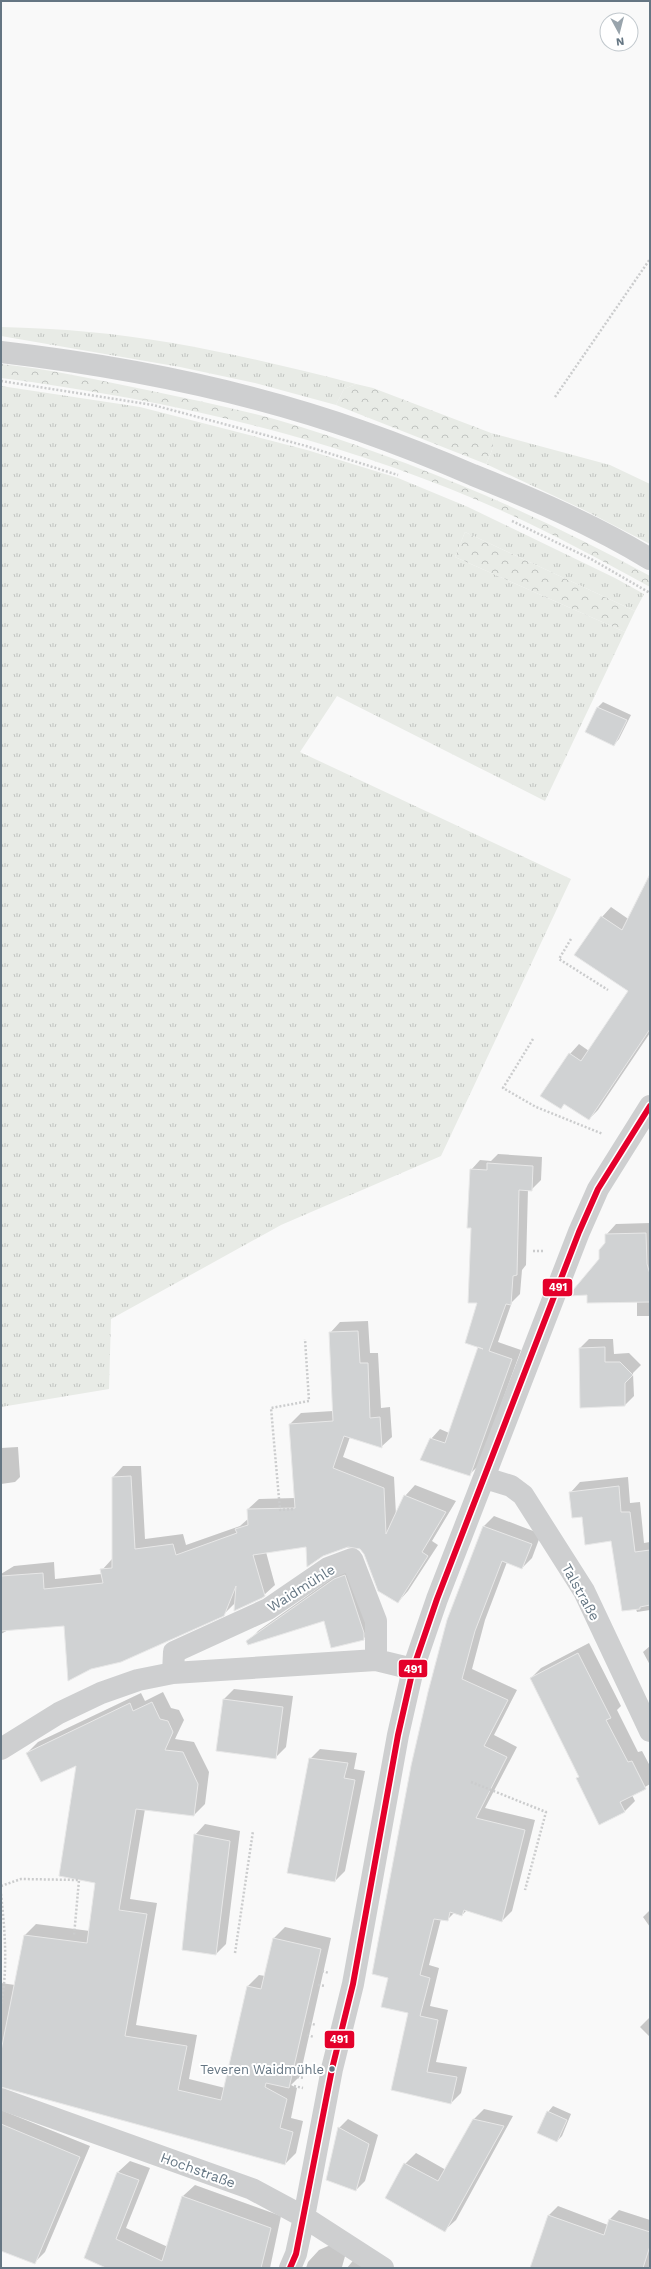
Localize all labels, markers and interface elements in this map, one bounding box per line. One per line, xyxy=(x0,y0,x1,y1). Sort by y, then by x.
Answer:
north arrow xyxy=(599,12,639,52)
text: N xyxy=(615,34,625,48)
line badge: 491 xyxy=(542,1278,573,1297)
text: 491 xyxy=(549,1281,567,1294)
street label: Waidmühle xyxy=(264,1561,338,1615)
street label: Talstraße xyxy=(559,1561,603,1623)
line badge: 491 xyxy=(398,1659,428,1678)
text: 491 xyxy=(404,1663,422,1676)
line badge: 491 xyxy=(324,2030,355,2049)
text: 491 xyxy=(330,2033,348,2046)
place label: Teveren Waidmühle xyxy=(200,2062,324,2077)
marker: Teveren Waidmühle xyxy=(327,2064,337,2074)
street label: Hochstraße xyxy=(158,2149,238,2191)

